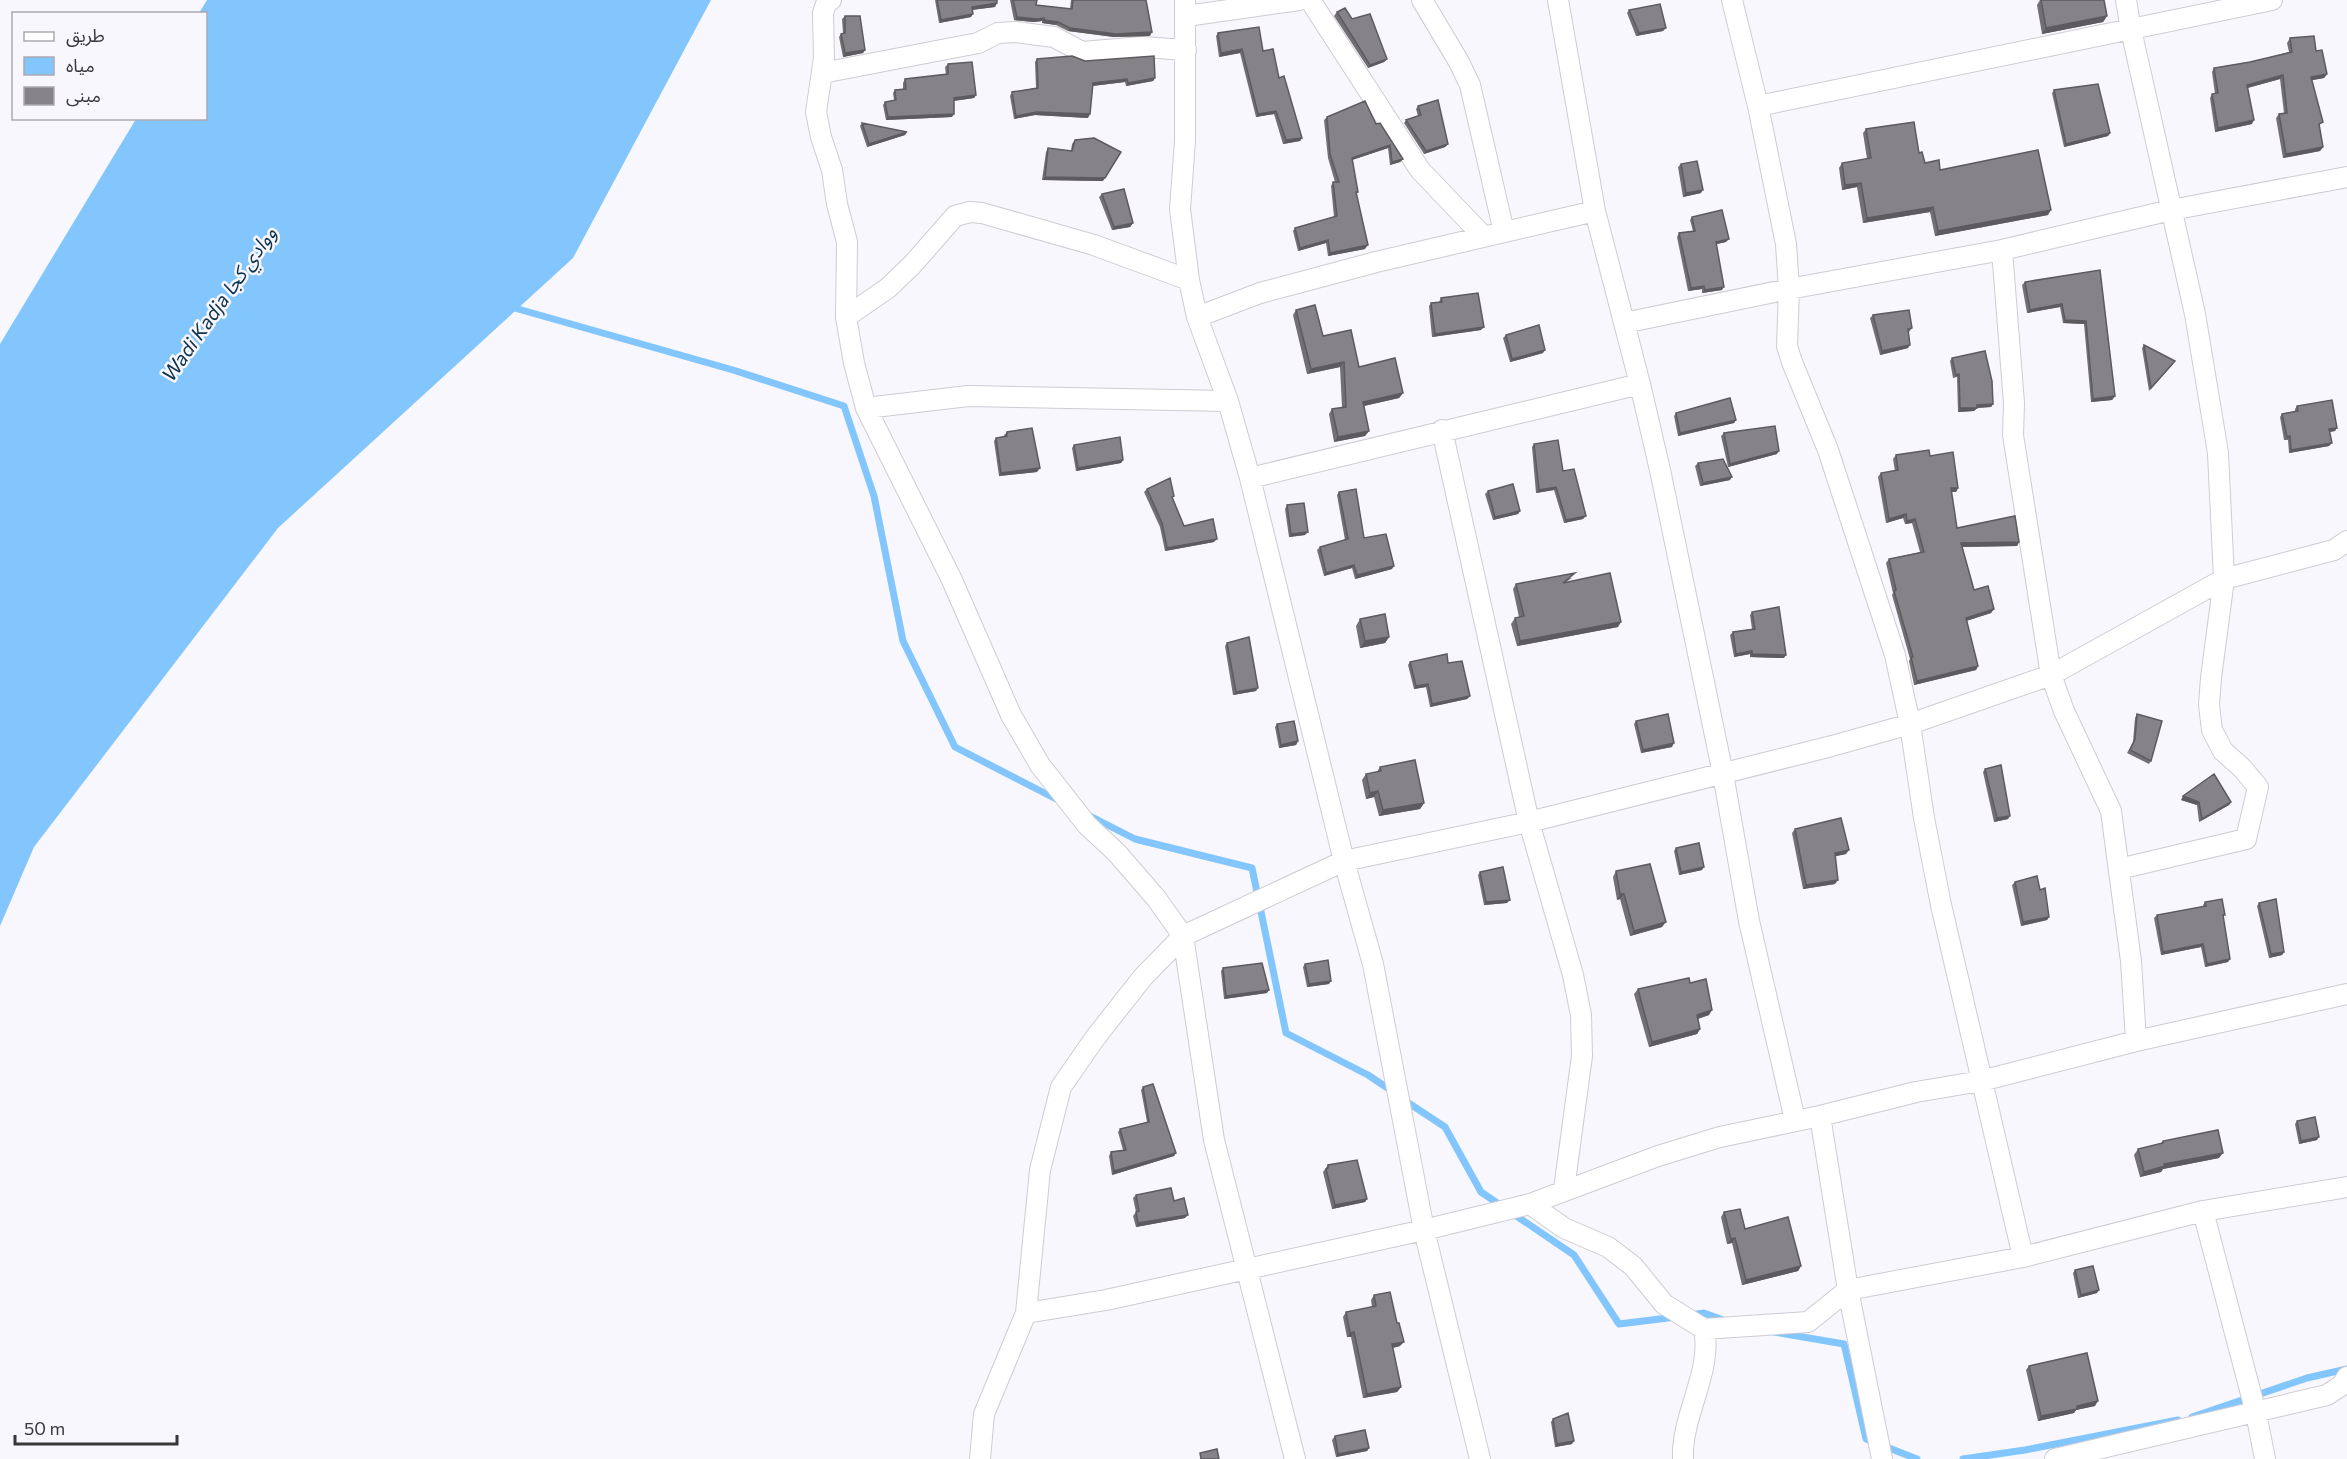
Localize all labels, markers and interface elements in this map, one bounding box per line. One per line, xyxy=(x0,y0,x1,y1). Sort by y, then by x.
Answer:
legend xyxy=(12,12,207,120)
text: طريق xyxy=(66,24,105,47)
text: مياه xyxy=(66,54,95,76)
text: مبنى xyxy=(66,84,101,107)
water label: Wadi Kadja ووادي كجا xyxy=(156,221,284,388)
scale bar xyxy=(15,1408,177,1446)
text: 50 m xyxy=(24,1417,65,1439)

